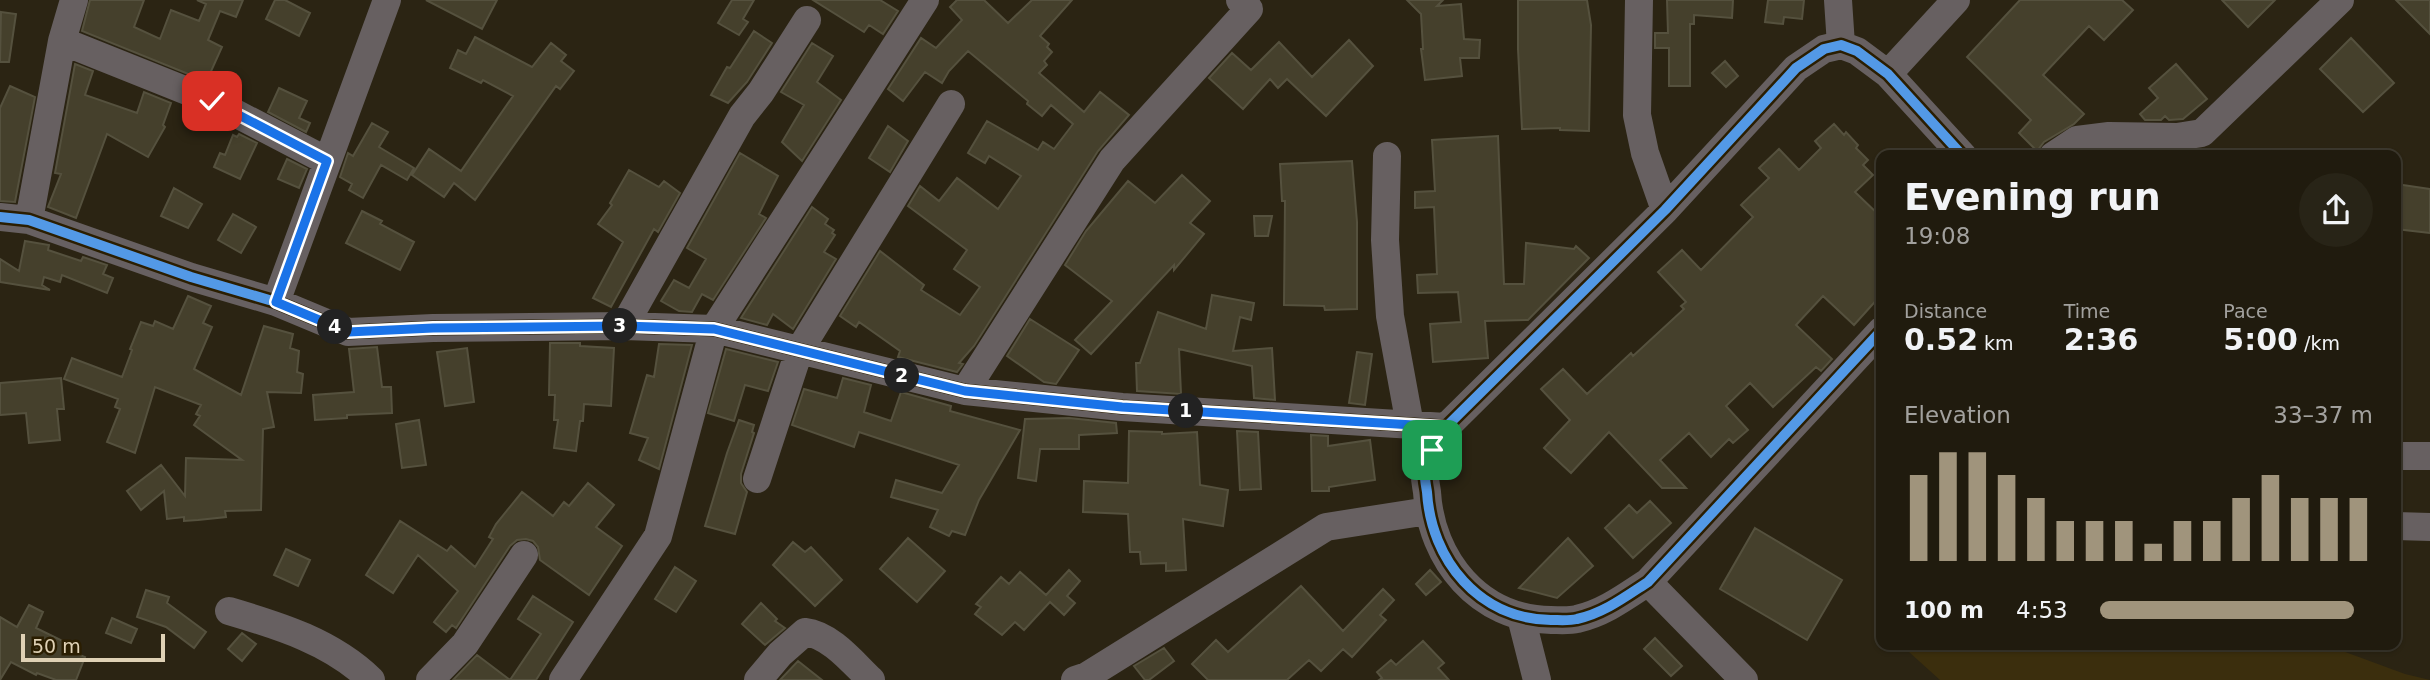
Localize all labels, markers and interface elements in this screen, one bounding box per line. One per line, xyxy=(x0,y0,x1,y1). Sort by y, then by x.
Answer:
pin xyxy=(182,71,242,131)
icon: check xyxy=(193,82,231,120)
button: share xyxy=(2299,173,2373,247)
text: Evening run xyxy=(1904,175,2161,219)
text: 19:08 xyxy=(1904,223,1970,249)
text: Distance xyxy=(1904,300,1987,322)
text: Time xyxy=(2064,300,2110,322)
text: Pace xyxy=(2223,300,2268,322)
pin: 3 xyxy=(602,308,638,344)
pin: 4 xyxy=(318,310,352,344)
text: 3 xyxy=(613,314,626,336)
text: 4 xyxy=(328,315,341,337)
text: 0.52 xyxy=(1904,322,1978,357)
text: 2:36 xyxy=(2064,322,2138,357)
text: 5:00 xyxy=(2223,322,2298,357)
text: km xyxy=(1978,332,2014,354)
text: /km xyxy=(2298,332,2340,354)
pin: 2 xyxy=(884,358,920,394)
text: 2 xyxy=(895,364,908,386)
pin: 1 xyxy=(1168,394,1204,428)
text: 1 xyxy=(1179,399,1192,421)
text: Elevation xyxy=(1904,402,2011,428)
text: 33–37 m xyxy=(2273,402,2373,428)
pin xyxy=(1402,420,1462,480)
icon: arrive xyxy=(1413,431,1451,469)
text: 100 m xyxy=(1904,597,1984,623)
text: 4:53 xyxy=(2016,597,2068,623)
scale bar xyxy=(21,631,164,663)
text: 50 m xyxy=(32,635,81,657)

